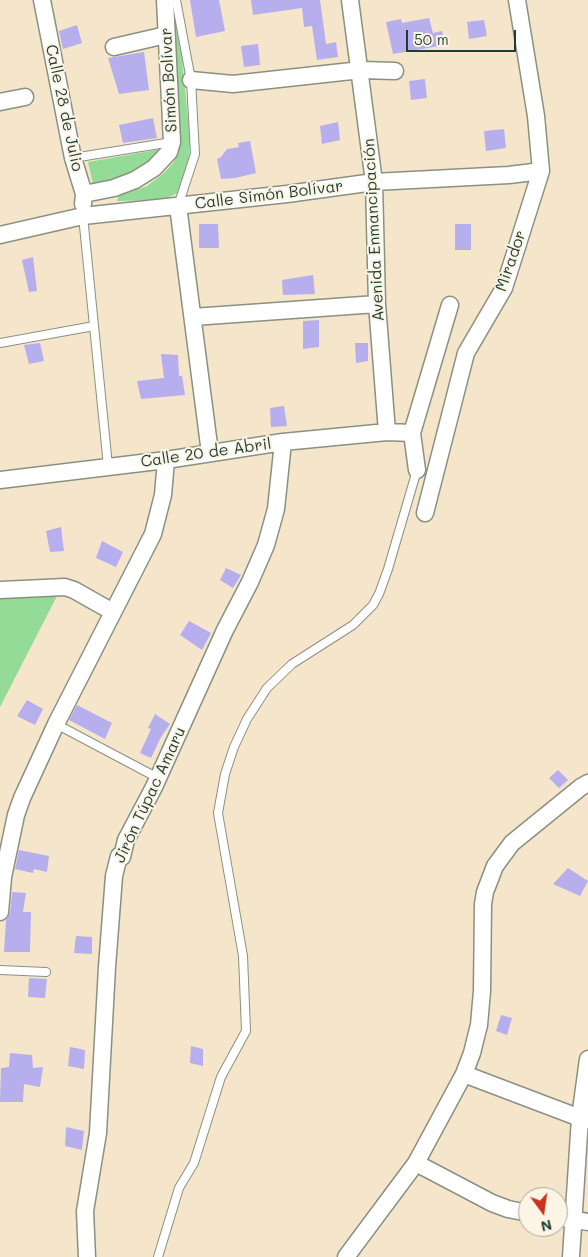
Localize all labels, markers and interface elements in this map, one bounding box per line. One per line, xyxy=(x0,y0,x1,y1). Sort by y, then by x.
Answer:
scale bar xyxy=(408,20,518,52)
street label: Simón Bolívar xyxy=(157,27,181,133)
text: 50 m xyxy=(414,29,449,49)
street label: Calle 28 de Julio xyxy=(41,43,87,173)
street label: Avenida Enmancipación xyxy=(360,138,388,322)
street label: Calle Simón Bolívar xyxy=(194,176,344,214)
street label: Mirador xyxy=(492,228,530,294)
street label: Calle 20 de Abril xyxy=(139,434,273,472)
street label: Jirón Túpac Amaru xyxy=(110,724,190,866)
north arrow xyxy=(518,1187,568,1237)
text: N xyxy=(539,1216,554,1237)

